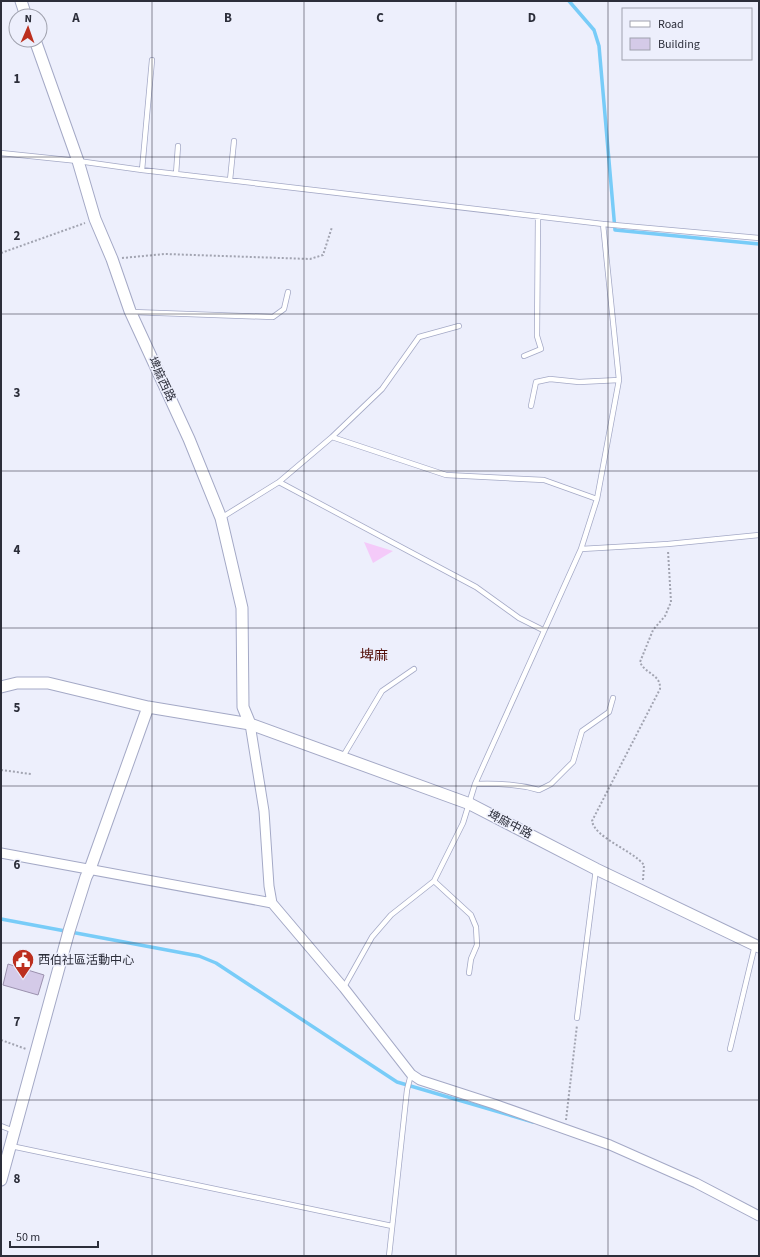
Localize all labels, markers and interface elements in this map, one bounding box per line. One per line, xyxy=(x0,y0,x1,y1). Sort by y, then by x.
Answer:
north arrow xyxy=(8,8,48,48)
legend xyxy=(622,8,752,60)
text: A xyxy=(71,9,80,27)
text: B xyxy=(224,9,232,27)
text: C xyxy=(376,9,384,27)
text: D xyxy=(528,9,536,27)
text: N xyxy=(24,11,32,26)
text: Road xyxy=(658,16,684,33)
text: Building xyxy=(658,36,700,53)
text: 1 xyxy=(14,70,21,88)
text: 2 xyxy=(14,227,21,245)
street label: 埤麻西路 xyxy=(144,354,179,405)
text: 3 xyxy=(14,384,21,402)
text: 4 xyxy=(14,541,21,559)
district label: 埤麻 xyxy=(360,646,388,666)
text: 5 xyxy=(14,699,21,717)
street label: 埤麻中路 xyxy=(485,806,535,843)
text: 6 xyxy=(14,856,21,874)
public building icon: 西伯社區活動中心 xyxy=(10,947,36,980)
place label: 西伯社區活動中心 xyxy=(38,952,134,969)
text: 7 xyxy=(14,1013,21,1031)
text: 8 xyxy=(14,1170,21,1188)
scale bar xyxy=(10,1223,98,1249)
text: 50 m xyxy=(16,1229,40,1246)

